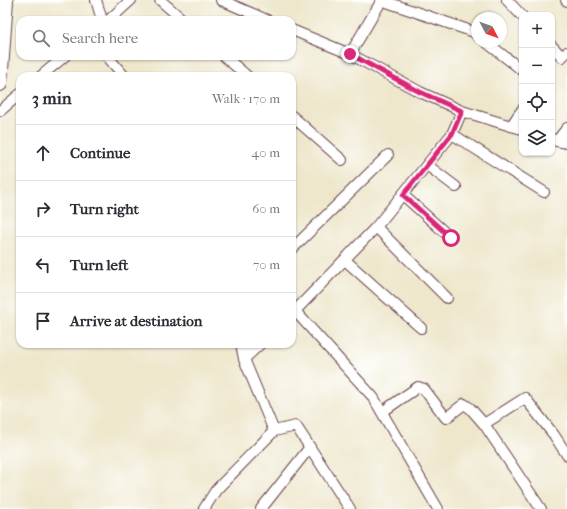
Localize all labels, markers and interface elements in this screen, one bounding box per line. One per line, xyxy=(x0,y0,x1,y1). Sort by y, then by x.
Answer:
north arrow xyxy=(471,12,507,48)
map controls xyxy=(519,12,555,156)
button: + xyxy=(519,12,555,48)
search box xyxy=(16,16,296,60)
icon: search xyxy=(30,27,52,49)
text: Search here xyxy=(62,29,138,47)
route end xyxy=(341,45,359,63)
button: − xyxy=(519,48,555,84)
button: locate xyxy=(519,84,555,120)
text: 3 min xyxy=(32,88,72,108)
text: Walk · 170 m xyxy=(212,91,280,106)
button: layers xyxy=(519,120,555,156)
icon: ahead xyxy=(32,142,54,164)
text: Continue xyxy=(70,144,130,162)
text: 40 m xyxy=(252,145,280,160)
icon: right xyxy=(32,198,54,220)
text: Turn right xyxy=(70,200,139,218)
text: 60 m xyxy=(252,201,280,216)
route start xyxy=(442,229,460,247)
icon: left xyxy=(32,254,54,276)
text: Turn left xyxy=(70,256,128,274)
text: 70 m xyxy=(253,257,280,272)
icon: arrive xyxy=(32,310,54,332)
text: Arrive at destination xyxy=(70,312,202,330)

